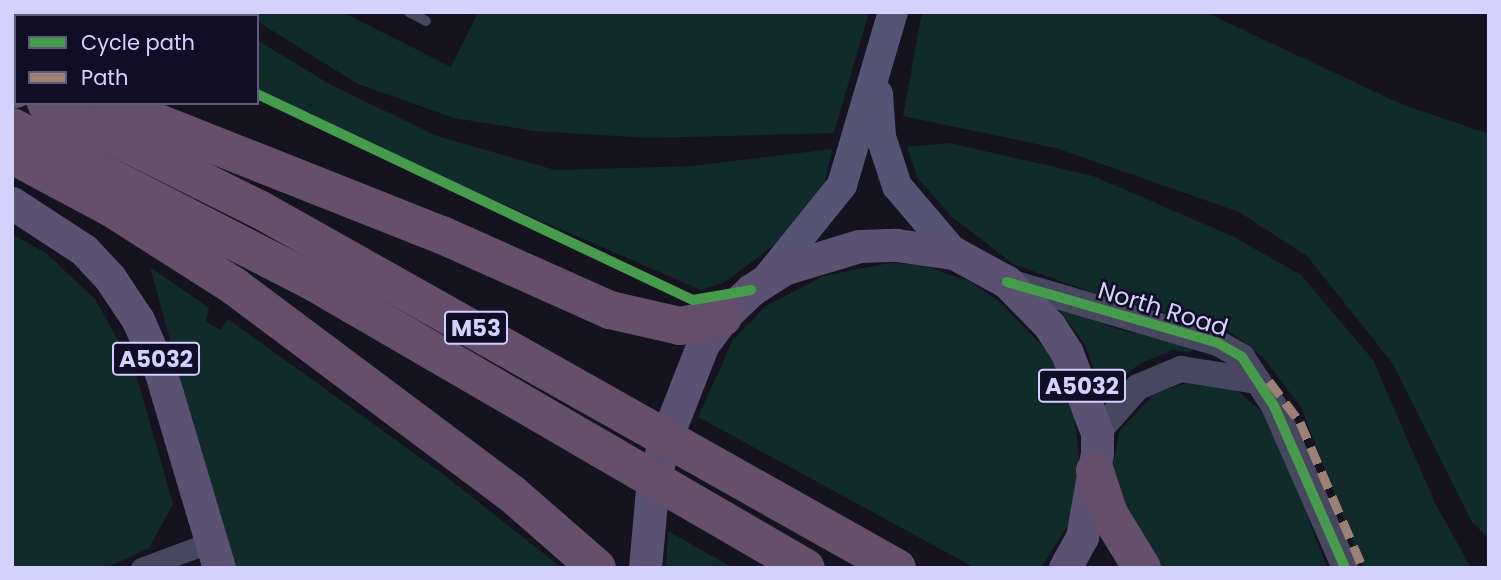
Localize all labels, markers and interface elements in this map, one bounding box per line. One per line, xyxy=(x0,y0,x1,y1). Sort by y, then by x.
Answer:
legend xyxy=(14,14,259,105)
text: Cycle path xyxy=(81,28,195,57)
text: Path xyxy=(81,63,128,92)
street label: North Road xyxy=(1095,276,1231,342)
road number: M53 xyxy=(443,308,509,348)
road number: A5032 xyxy=(110,340,202,378)
road number: A5032 xyxy=(1036,366,1128,406)

